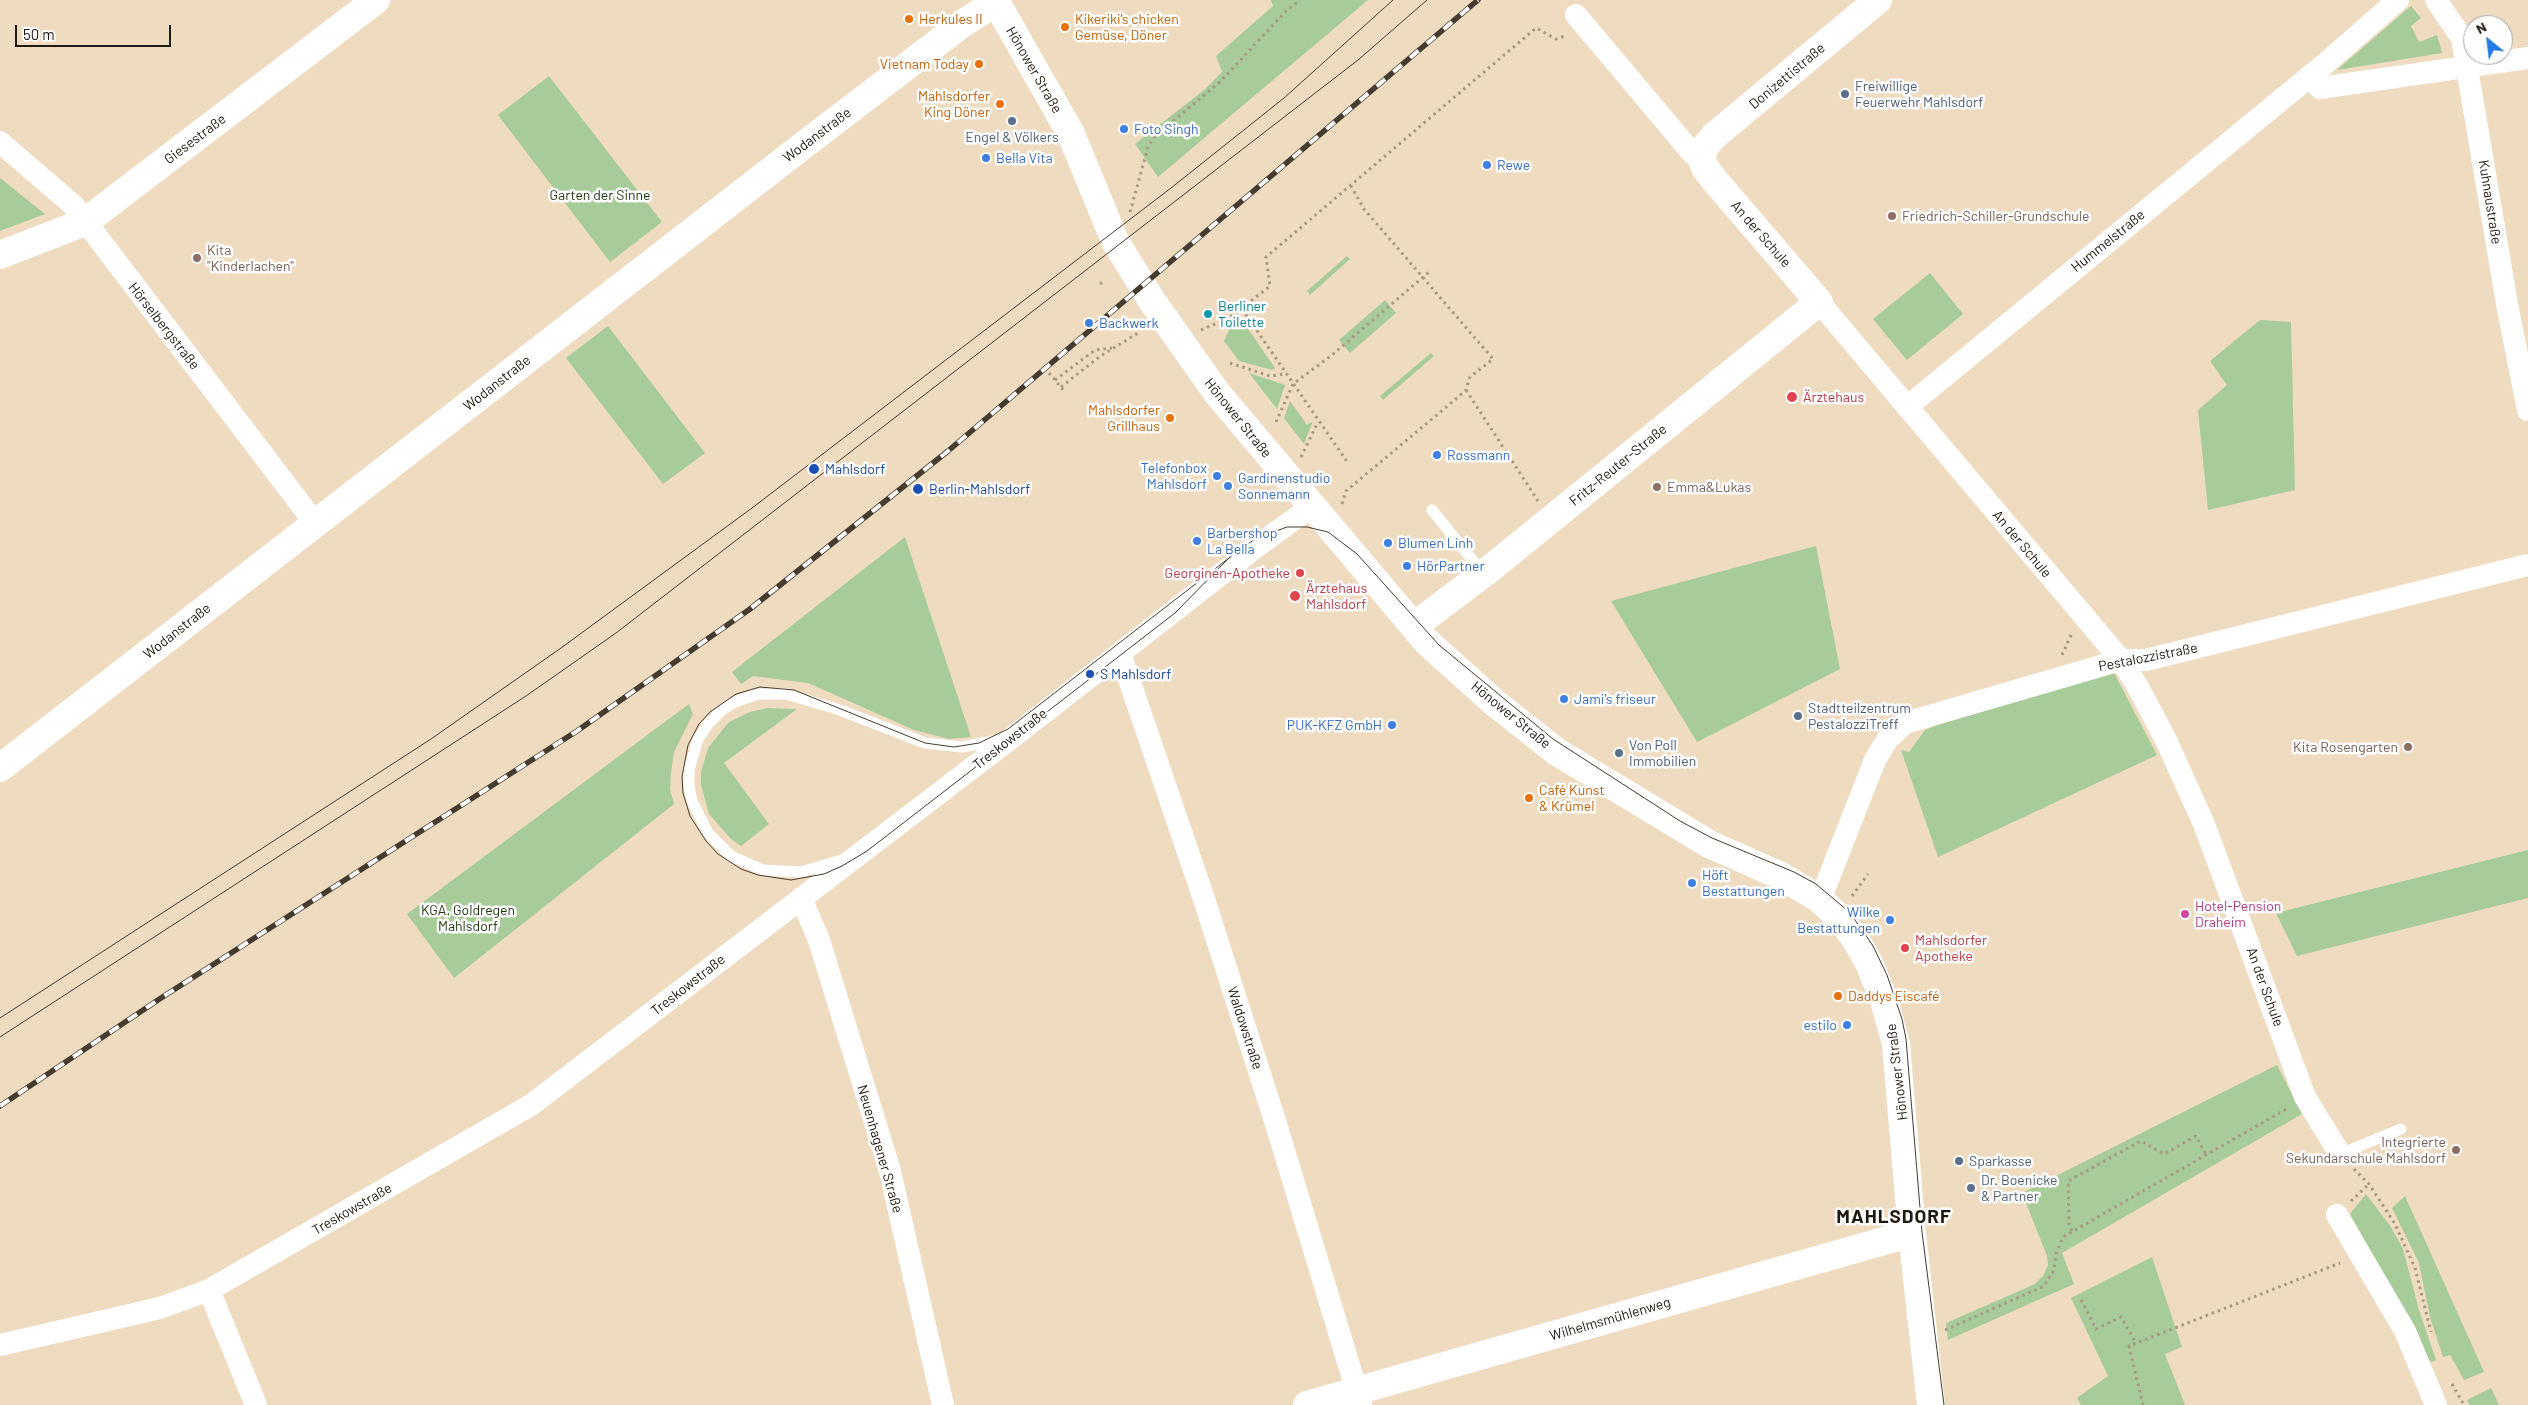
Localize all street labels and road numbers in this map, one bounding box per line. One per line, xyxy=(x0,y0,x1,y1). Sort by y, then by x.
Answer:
street label: Hönower Straße xyxy=(1002,24,1066,116)
street label: Donizettistraße xyxy=(1746,39,1828,113)
street label: Wodanstraße xyxy=(780,104,854,166)
street label: Giesestraße xyxy=(161,110,229,168)
street label: Kuhnaustraße xyxy=(2475,159,2505,245)
street label: An der Schule xyxy=(1727,197,1795,271)
street label: Hummelstraße xyxy=(2068,206,2148,276)
street label: Hörselbergstraße xyxy=(125,279,203,373)
street label: Wodanstraße xyxy=(460,351,534,415)
street label: Hönower Straße xyxy=(1201,375,1275,461)
street label: Fritz-Reuter-Straße xyxy=(1566,421,1670,509)
street label: An der Schule xyxy=(1989,507,2055,581)
street label: Wodanstraße xyxy=(140,599,214,663)
street label: Pestalozzistraße xyxy=(2097,639,2199,675)
street label: Hönower Straße xyxy=(1468,678,1554,752)
street label: Treskowstraße xyxy=(970,705,1050,773)
street label: An der Schule xyxy=(2243,945,2287,1029)
street label: Treskowstraße xyxy=(648,951,728,1019)
street label: Waldowstraße xyxy=(1224,985,1266,1071)
street label: Hönower Straße xyxy=(1883,1023,1911,1121)
street label: Neuenhagener Straße xyxy=(854,1083,906,1215)
street label: Treskowstraße xyxy=(309,1179,395,1239)
street label: Wilhelmsmühlenweg xyxy=(1548,1294,1672,1344)

